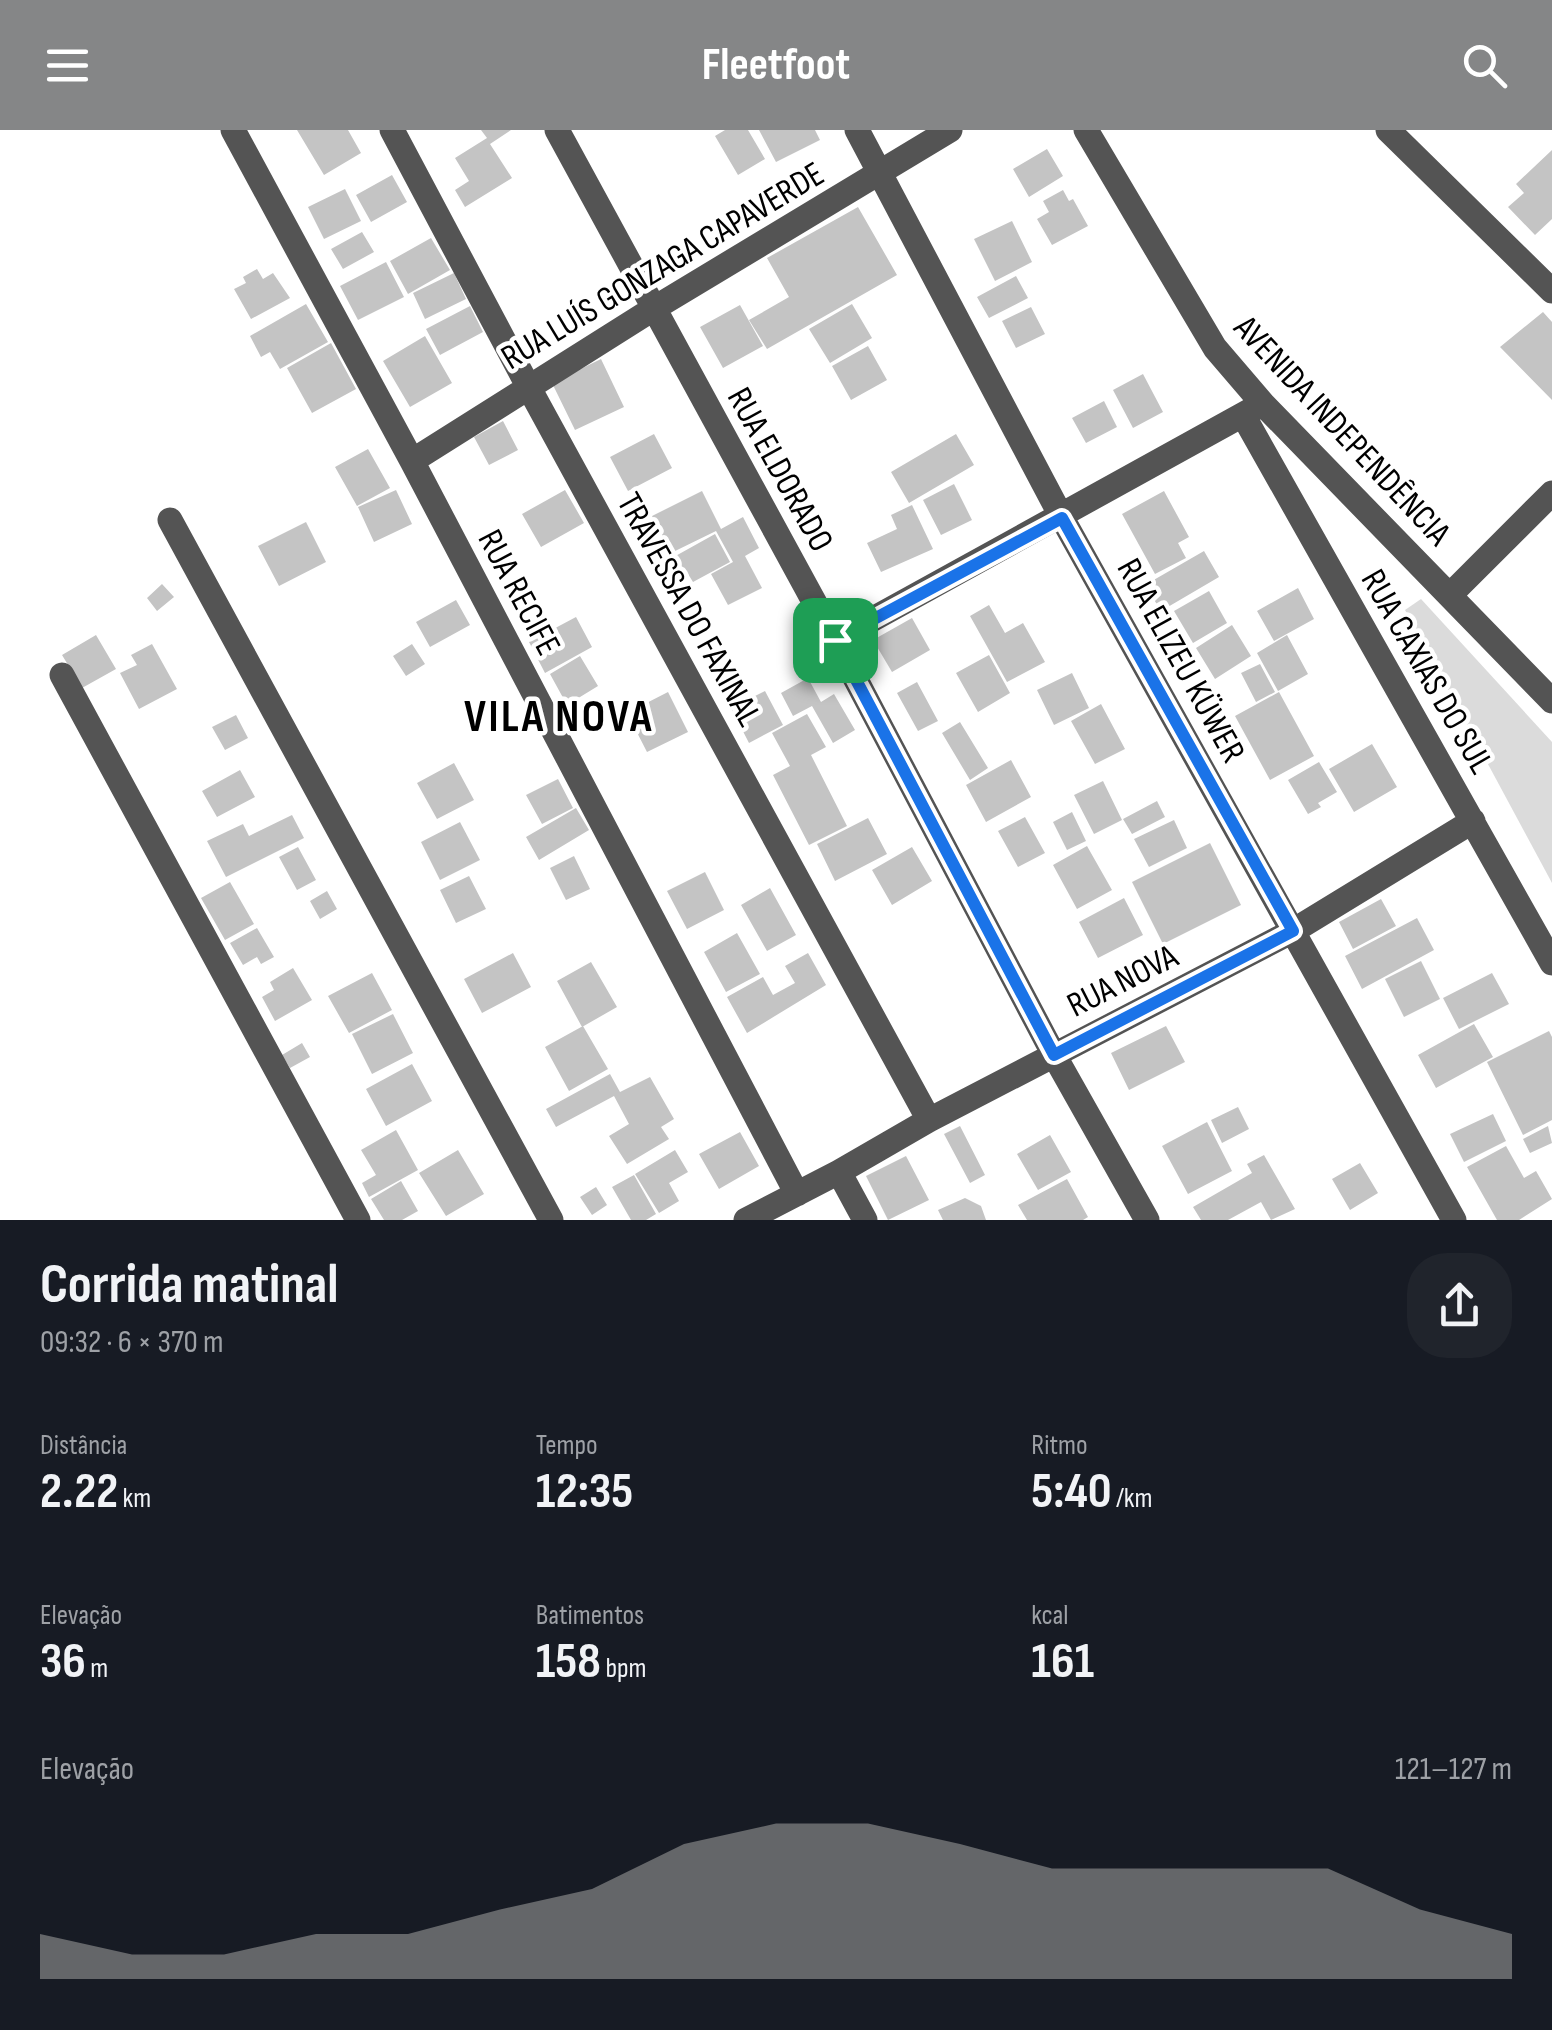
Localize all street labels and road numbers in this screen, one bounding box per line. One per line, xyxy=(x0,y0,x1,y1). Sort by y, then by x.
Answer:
street label: RUA LUÍS GONZAGA CAPAVERDE xyxy=(494,153,832,380)
street label: AVENIDA INDEPENDÊNCIA xyxy=(1224,306,1460,556)
street label: RUA ELDORADO xyxy=(717,380,842,559)
street label: TRAVESSA DO FAXINAL xyxy=(607,486,771,734)
street label: RUA RECIFE xyxy=(468,523,570,663)
street label: RUA ELIZEU KÜWER xyxy=(1107,551,1254,770)
street label: RUA CAXIAS DO SUL xyxy=(1351,562,1502,781)
street label: RUA NOVA xyxy=(1060,935,1186,1027)

